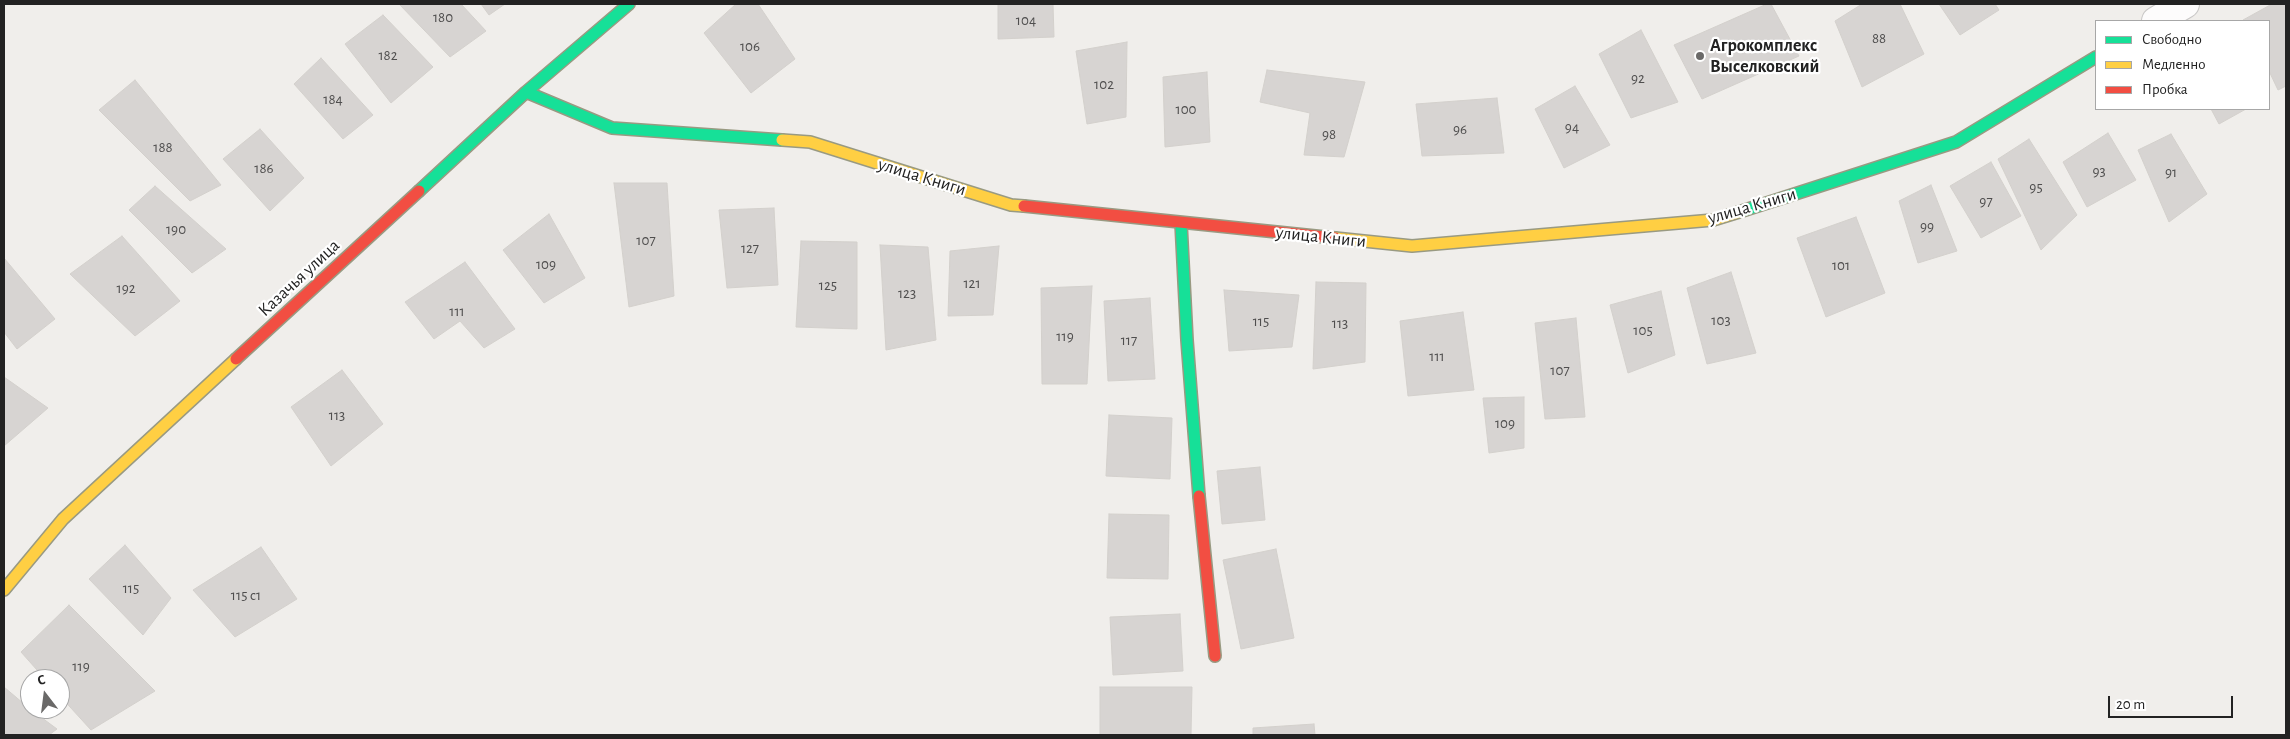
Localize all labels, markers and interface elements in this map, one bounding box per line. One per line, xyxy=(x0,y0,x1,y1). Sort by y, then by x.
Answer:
house number: 180 xyxy=(433,8,453,26)
house number: 104 xyxy=(1016,11,1036,29)
legend xyxy=(2095,20,2270,110)
house number: 88 xyxy=(1872,29,1886,47)
text: Свободно xyxy=(2142,32,2202,47)
place label: Агрокомплекс Выселковский xyxy=(1710,35,1819,78)
house number: 106 xyxy=(740,37,760,55)
house number: 182 xyxy=(378,46,398,64)
marker: Агрокомплекс Выселковский xyxy=(1694,50,1706,62)
text: Медленно xyxy=(2142,57,2206,72)
house number: 92 xyxy=(1631,69,1645,87)
house number: 102 xyxy=(1094,75,1114,93)
text: Пробка xyxy=(2142,82,2188,97)
house number: 184 xyxy=(323,90,343,108)
house number: 100 xyxy=(1176,100,1196,118)
house number: 94 xyxy=(1565,118,1579,136)
house number: 96 xyxy=(1453,120,1467,138)
house number: 98 xyxy=(1322,125,1336,143)
house number: 188 xyxy=(153,138,173,156)
street label: улица Книги xyxy=(875,153,969,201)
house number: 186 xyxy=(254,159,274,177)
house number: 93 xyxy=(2092,162,2106,180)
house number: 91 xyxy=(2165,163,2177,181)
house number: 95 xyxy=(2029,178,2043,196)
street label: улица Книги xyxy=(1705,183,1799,229)
house number: 97 xyxy=(1979,192,1993,210)
house number: 99 xyxy=(1920,217,1934,235)
house number: 190 xyxy=(166,220,186,238)
street label: улица Книги xyxy=(1275,222,1367,252)
house number: 107 xyxy=(636,231,656,249)
street label: Казачья улица xyxy=(254,235,344,321)
house number: 127 xyxy=(741,239,759,257)
house number: 109 xyxy=(536,255,556,273)
house number: 101 xyxy=(1832,256,1850,274)
house number: 121 xyxy=(963,274,981,292)
house number: 125 xyxy=(819,276,837,294)
house number: 192 xyxy=(116,279,136,297)
house number: 123 xyxy=(898,284,916,302)
house number: 111 xyxy=(449,302,465,320)
house number: 103 xyxy=(1711,311,1731,329)
house number: 115 xyxy=(1253,312,1269,330)
house number: 113 xyxy=(1332,314,1348,332)
house number: 105 xyxy=(1633,321,1653,339)
house number: 119 xyxy=(1056,327,1074,345)
house number: 117 xyxy=(1121,331,1137,349)
house number: 111 xyxy=(1429,347,1445,365)
house number: 107 xyxy=(1550,361,1570,379)
house number: 113 xyxy=(329,406,345,424)
house number: 109 xyxy=(1495,414,1515,432)
house number: 115 xyxy=(123,579,139,597)
house number: 115 с1 xyxy=(231,586,261,604)
house number: 119 xyxy=(72,657,90,675)
north arrow xyxy=(20,669,70,719)
text: С xyxy=(36,673,47,688)
scale bar xyxy=(2110,686,2235,718)
text: 20 m xyxy=(2116,697,2145,712)

